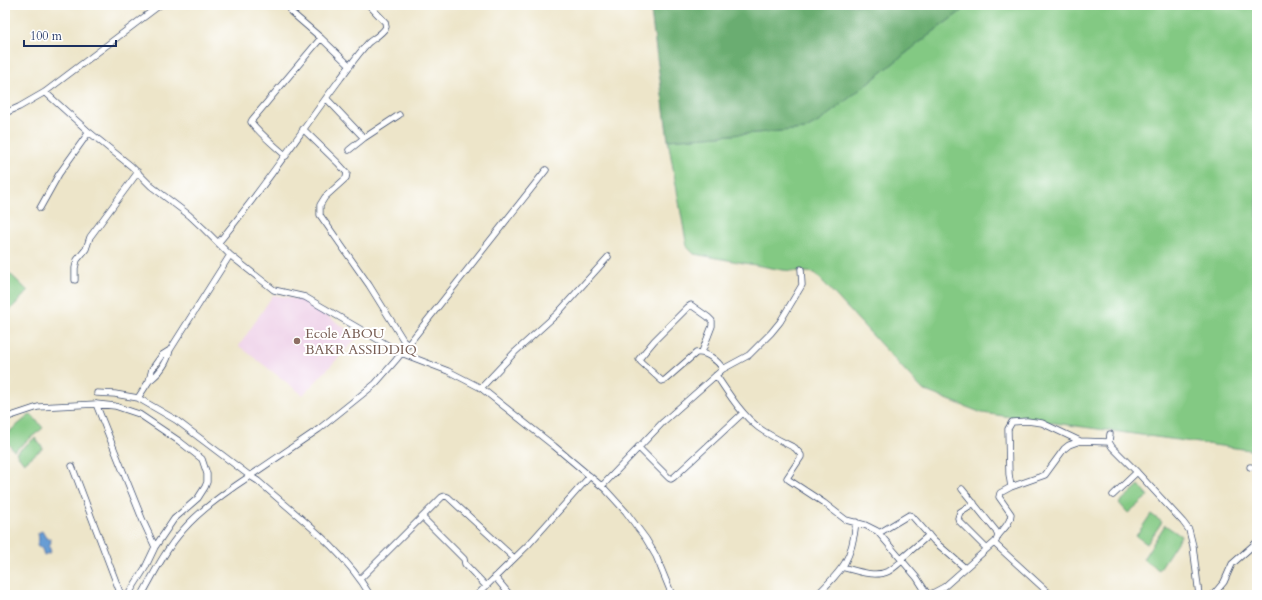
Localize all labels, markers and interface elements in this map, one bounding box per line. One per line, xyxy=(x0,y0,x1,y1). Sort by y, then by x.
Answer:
scale bar xyxy=(24,22,116,48)
text: 100 m xyxy=(30,28,63,44)
place label: Ecole ABOU BAKR ASSIDDIQ xyxy=(305,324,417,359)
marker: Ecole ABOU BAKR ASSIDDIQ xyxy=(292,336,302,346)

